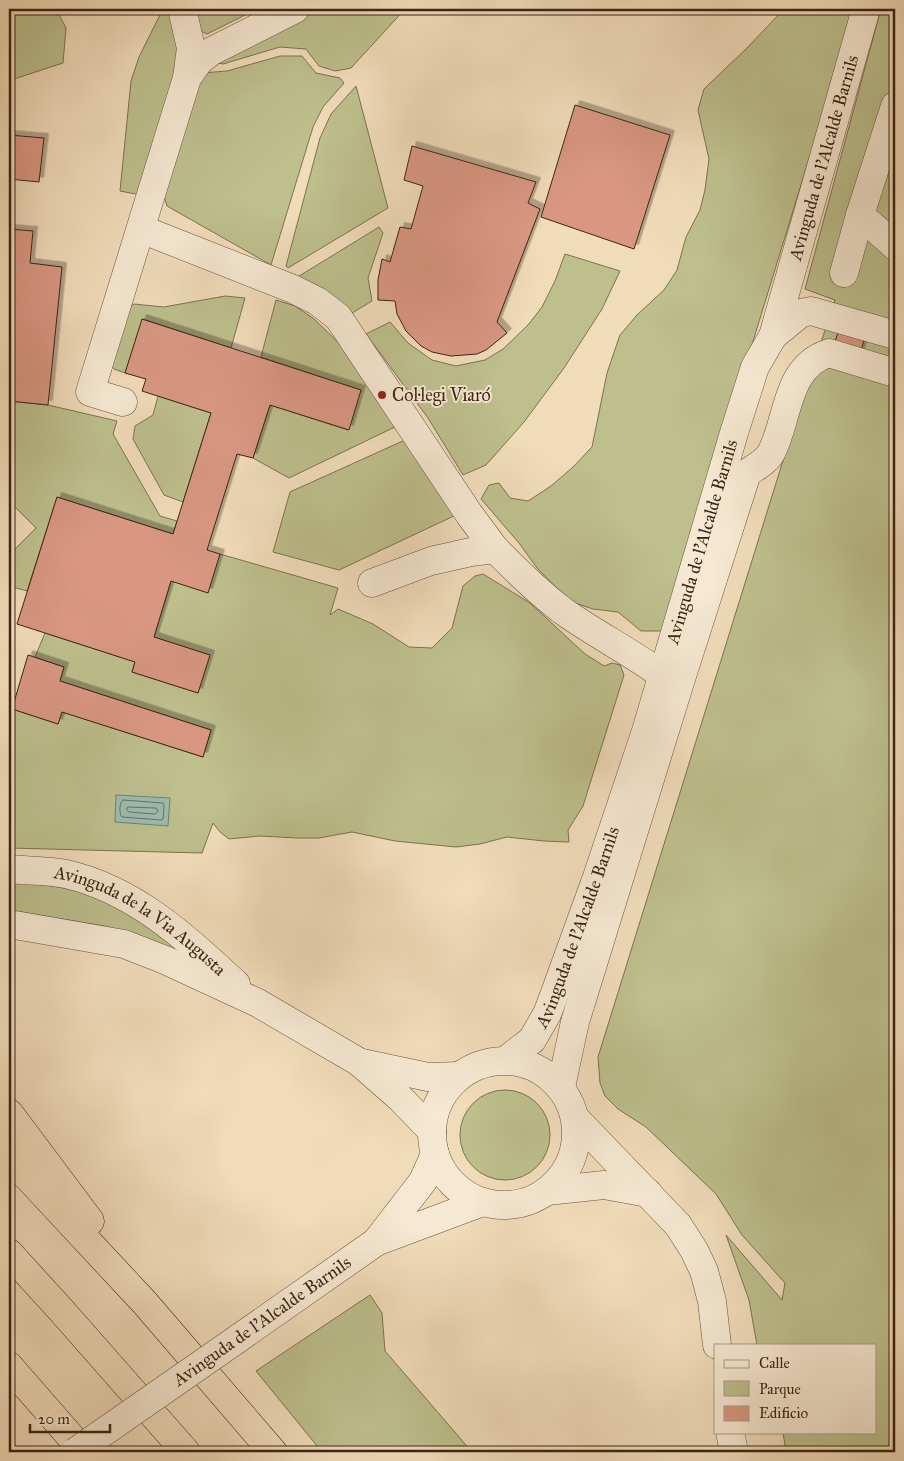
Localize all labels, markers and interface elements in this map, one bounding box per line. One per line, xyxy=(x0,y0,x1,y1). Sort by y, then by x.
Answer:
street label: Avinguda de l'Alcalde Barnils xyxy=(784,52,863,264)
place label: Col·legi Viaró xyxy=(392,384,491,407)
marker: Col·legi Viaró xyxy=(376,389,388,401)
street label: Avinguda de l'Alcalde Barnils xyxy=(661,437,743,648)
street label: Avinguda de l'Alcalde Barnils xyxy=(530,824,624,1033)
street label: Avinguda de la Via Augusta xyxy=(51,861,231,981)
street label: Avinguda de l'Alcalde Barnils xyxy=(168,1251,356,1392)
legend xyxy=(714,1344,876,1434)
text: Calle xyxy=(759,1354,790,1372)
text: Parque xyxy=(759,1380,801,1399)
scale bar xyxy=(30,1401,110,1433)
text: Edificio xyxy=(759,1404,808,1422)
text: 20 m xyxy=(38,1410,70,1428)

